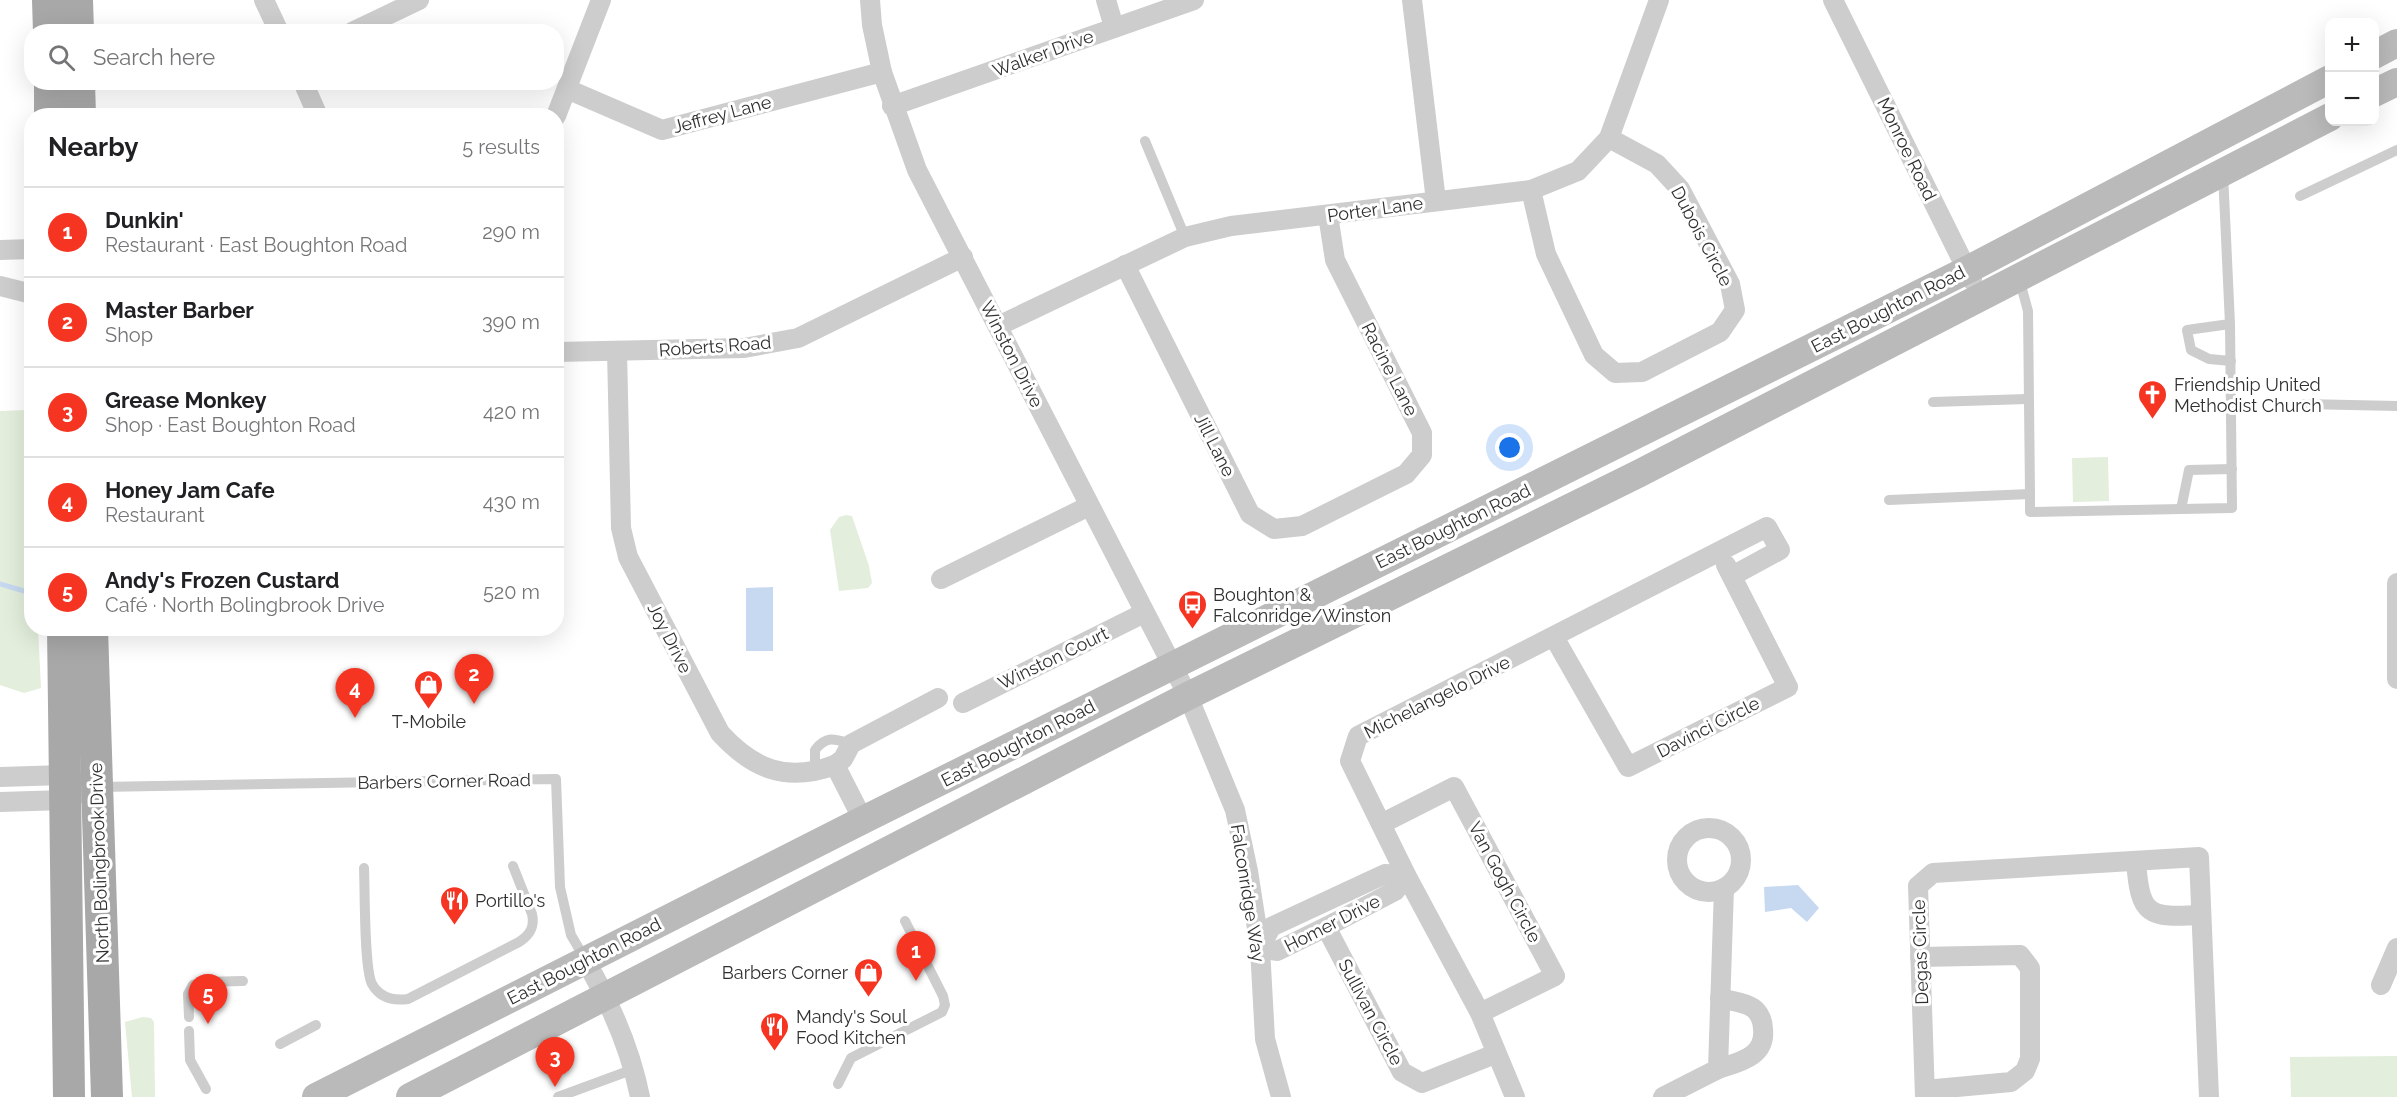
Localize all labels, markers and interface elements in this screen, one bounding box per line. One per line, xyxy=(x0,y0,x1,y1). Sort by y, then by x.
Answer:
map controls xyxy=(2325,18,2379,126)
button: + xyxy=(2325,18,2379,72)
search box xyxy=(24,24,564,90)
street label: Walker Drive xyxy=(990,25,1097,81)
icon: search xyxy=(45,41,78,74)
text: Search here xyxy=(93,44,215,70)
button: − xyxy=(2325,72,2379,126)
street label: Jeffrey Lane xyxy=(671,91,774,137)
street label: Monroe Road xyxy=(1873,94,1941,204)
text: Nearby xyxy=(48,132,138,162)
text: 5 results xyxy=(462,135,540,159)
street label: Dubois Circle xyxy=(1667,182,1737,290)
street label: Porter Lane xyxy=(1326,192,1425,226)
text: Dunkin' xyxy=(105,207,184,233)
text: 1 xyxy=(63,220,72,244)
text: 290 m xyxy=(482,220,540,244)
text: Restaurant · East Boughton Road xyxy=(105,233,407,257)
street label: East Boughton Road xyxy=(1808,261,1968,357)
text: Master Barber xyxy=(105,297,254,323)
street label: Winston Drive xyxy=(976,297,1048,411)
text: 2 xyxy=(62,310,73,334)
text: 390 m xyxy=(482,310,540,334)
street label: Racine Lane xyxy=(1357,319,1423,420)
text: Shop xyxy=(105,323,153,347)
street label: Roberts Road xyxy=(658,332,772,360)
place label: Friendship United Methodist Church xyxy=(2174,374,2322,416)
church icon: Friendship United Methodist Church xyxy=(2137,378,2169,420)
text: Grease Monkey xyxy=(105,387,267,413)
text: 3 xyxy=(62,400,73,424)
text: 420 m xyxy=(483,400,540,424)
street label: Jill Lane xyxy=(1190,410,1240,480)
text: Shop · East Boughton Road xyxy=(105,413,356,437)
your location xyxy=(1495,433,1524,462)
text: Honey Jam Cafe xyxy=(105,477,275,503)
street label: East Boughton Road xyxy=(1372,479,1534,573)
text: 4 xyxy=(62,490,73,514)
text: 430 m xyxy=(483,490,540,514)
text: Restaurant xyxy=(105,503,205,527)
text: Andy's Frozen Custard xyxy=(105,567,340,593)
text: 5 xyxy=(62,580,73,604)
text: 520 m xyxy=(483,580,540,604)
place label: Boughton & Falconridge/Winston xyxy=(1213,584,1391,626)
bus stop icon: Boughton & Falconridge/Winston xyxy=(1176,588,1208,630)
text: Café · North Bolingbrook Drive xyxy=(105,593,385,617)
street label: Joy Drive xyxy=(643,600,697,677)
street label: Winston Court xyxy=(995,622,1111,694)
street label: Michelangelo Drive xyxy=(1361,651,1514,743)
pin: 2 xyxy=(454,654,494,704)
pin: 4 xyxy=(336,668,374,718)
shop icon: T-Mobile xyxy=(413,668,445,710)
street label: Davinci Circle xyxy=(1653,692,1763,762)
street label: East Boughton Road xyxy=(938,695,1098,791)
place label: T-Mobile xyxy=(392,711,467,732)
street label: North Bolingbrook Drive xyxy=(85,762,113,964)
street label: Barbers Corner Road xyxy=(357,769,531,793)
street label: Van Gogh Circle xyxy=(1464,818,1546,946)
street label: Falconridge Way xyxy=(1227,823,1269,964)
restaurant icon: Portillo's xyxy=(438,884,470,926)
place label: Portillo's xyxy=(475,890,546,911)
street label: Homer Drive xyxy=(1281,890,1384,956)
street label: Degas Circle xyxy=(1908,899,1932,1005)
street label: East Boughton Road xyxy=(504,913,664,1009)
pin: 1 xyxy=(896,932,936,981)
street label: Sullivan Circle xyxy=(1334,955,1408,1069)
shop icon: Barbers Corner xyxy=(853,956,885,998)
place label: Barbers Corner xyxy=(722,962,849,983)
pin: 5 xyxy=(188,974,228,1024)
place label: Mandy's Soul Food Kitchen xyxy=(796,1006,907,1048)
restaurant icon: Mandy's Soul Food Kitchen xyxy=(759,1010,791,1052)
pin: 3 xyxy=(536,1038,574,1087)

